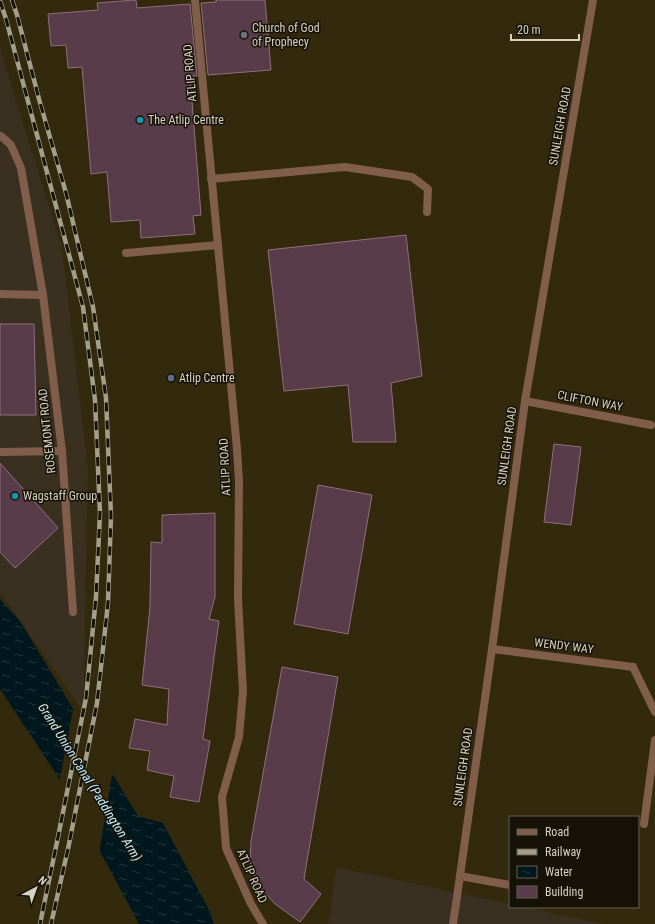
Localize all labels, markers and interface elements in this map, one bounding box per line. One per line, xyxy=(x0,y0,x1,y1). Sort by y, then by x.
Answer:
scale bar xyxy=(511,16,579,42)
place label: Church of God of Prophecy xyxy=(252,21,320,49)
text: 20 m xyxy=(517,23,541,37)
marker: Church of God of Prophecy xyxy=(239,30,249,40)
street label: ATLIP ROAD xyxy=(180,43,199,102)
street label: SUNLEIGH ROAD xyxy=(546,85,574,166)
place label: The Atlip Centre xyxy=(148,113,224,127)
marker: The Atlip Centre xyxy=(135,115,145,125)
place label: Atlip Centre xyxy=(179,371,235,385)
marker: Atlip Centre xyxy=(166,373,176,383)
street label: ROSEMONT ROAD xyxy=(36,388,58,474)
street label: CLIFTON WAY xyxy=(556,388,625,414)
street label: SUNLEIGH ROAD xyxy=(495,405,519,486)
street label: ATLIP ROAD xyxy=(216,438,234,496)
place label: Wagstaff Group xyxy=(23,489,97,503)
marker: Wagstaff Group xyxy=(10,491,20,501)
street label: WENDY WAY xyxy=(533,635,595,657)
water label: Grand Union Canal (Paddington Arm) xyxy=(35,700,145,864)
street label: SUNLEIGH ROAD xyxy=(451,726,475,807)
legend xyxy=(509,816,639,908)
text: Road xyxy=(545,825,569,839)
text: Railway xyxy=(545,845,581,859)
street label: ATLIP ROAD xyxy=(234,847,270,905)
text: Water xyxy=(545,865,573,879)
north arrow xyxy=(16,868,56,908)
text: N xyxy=(35,874,49,888)
text: Building xyxy=(545,885,583,899)

